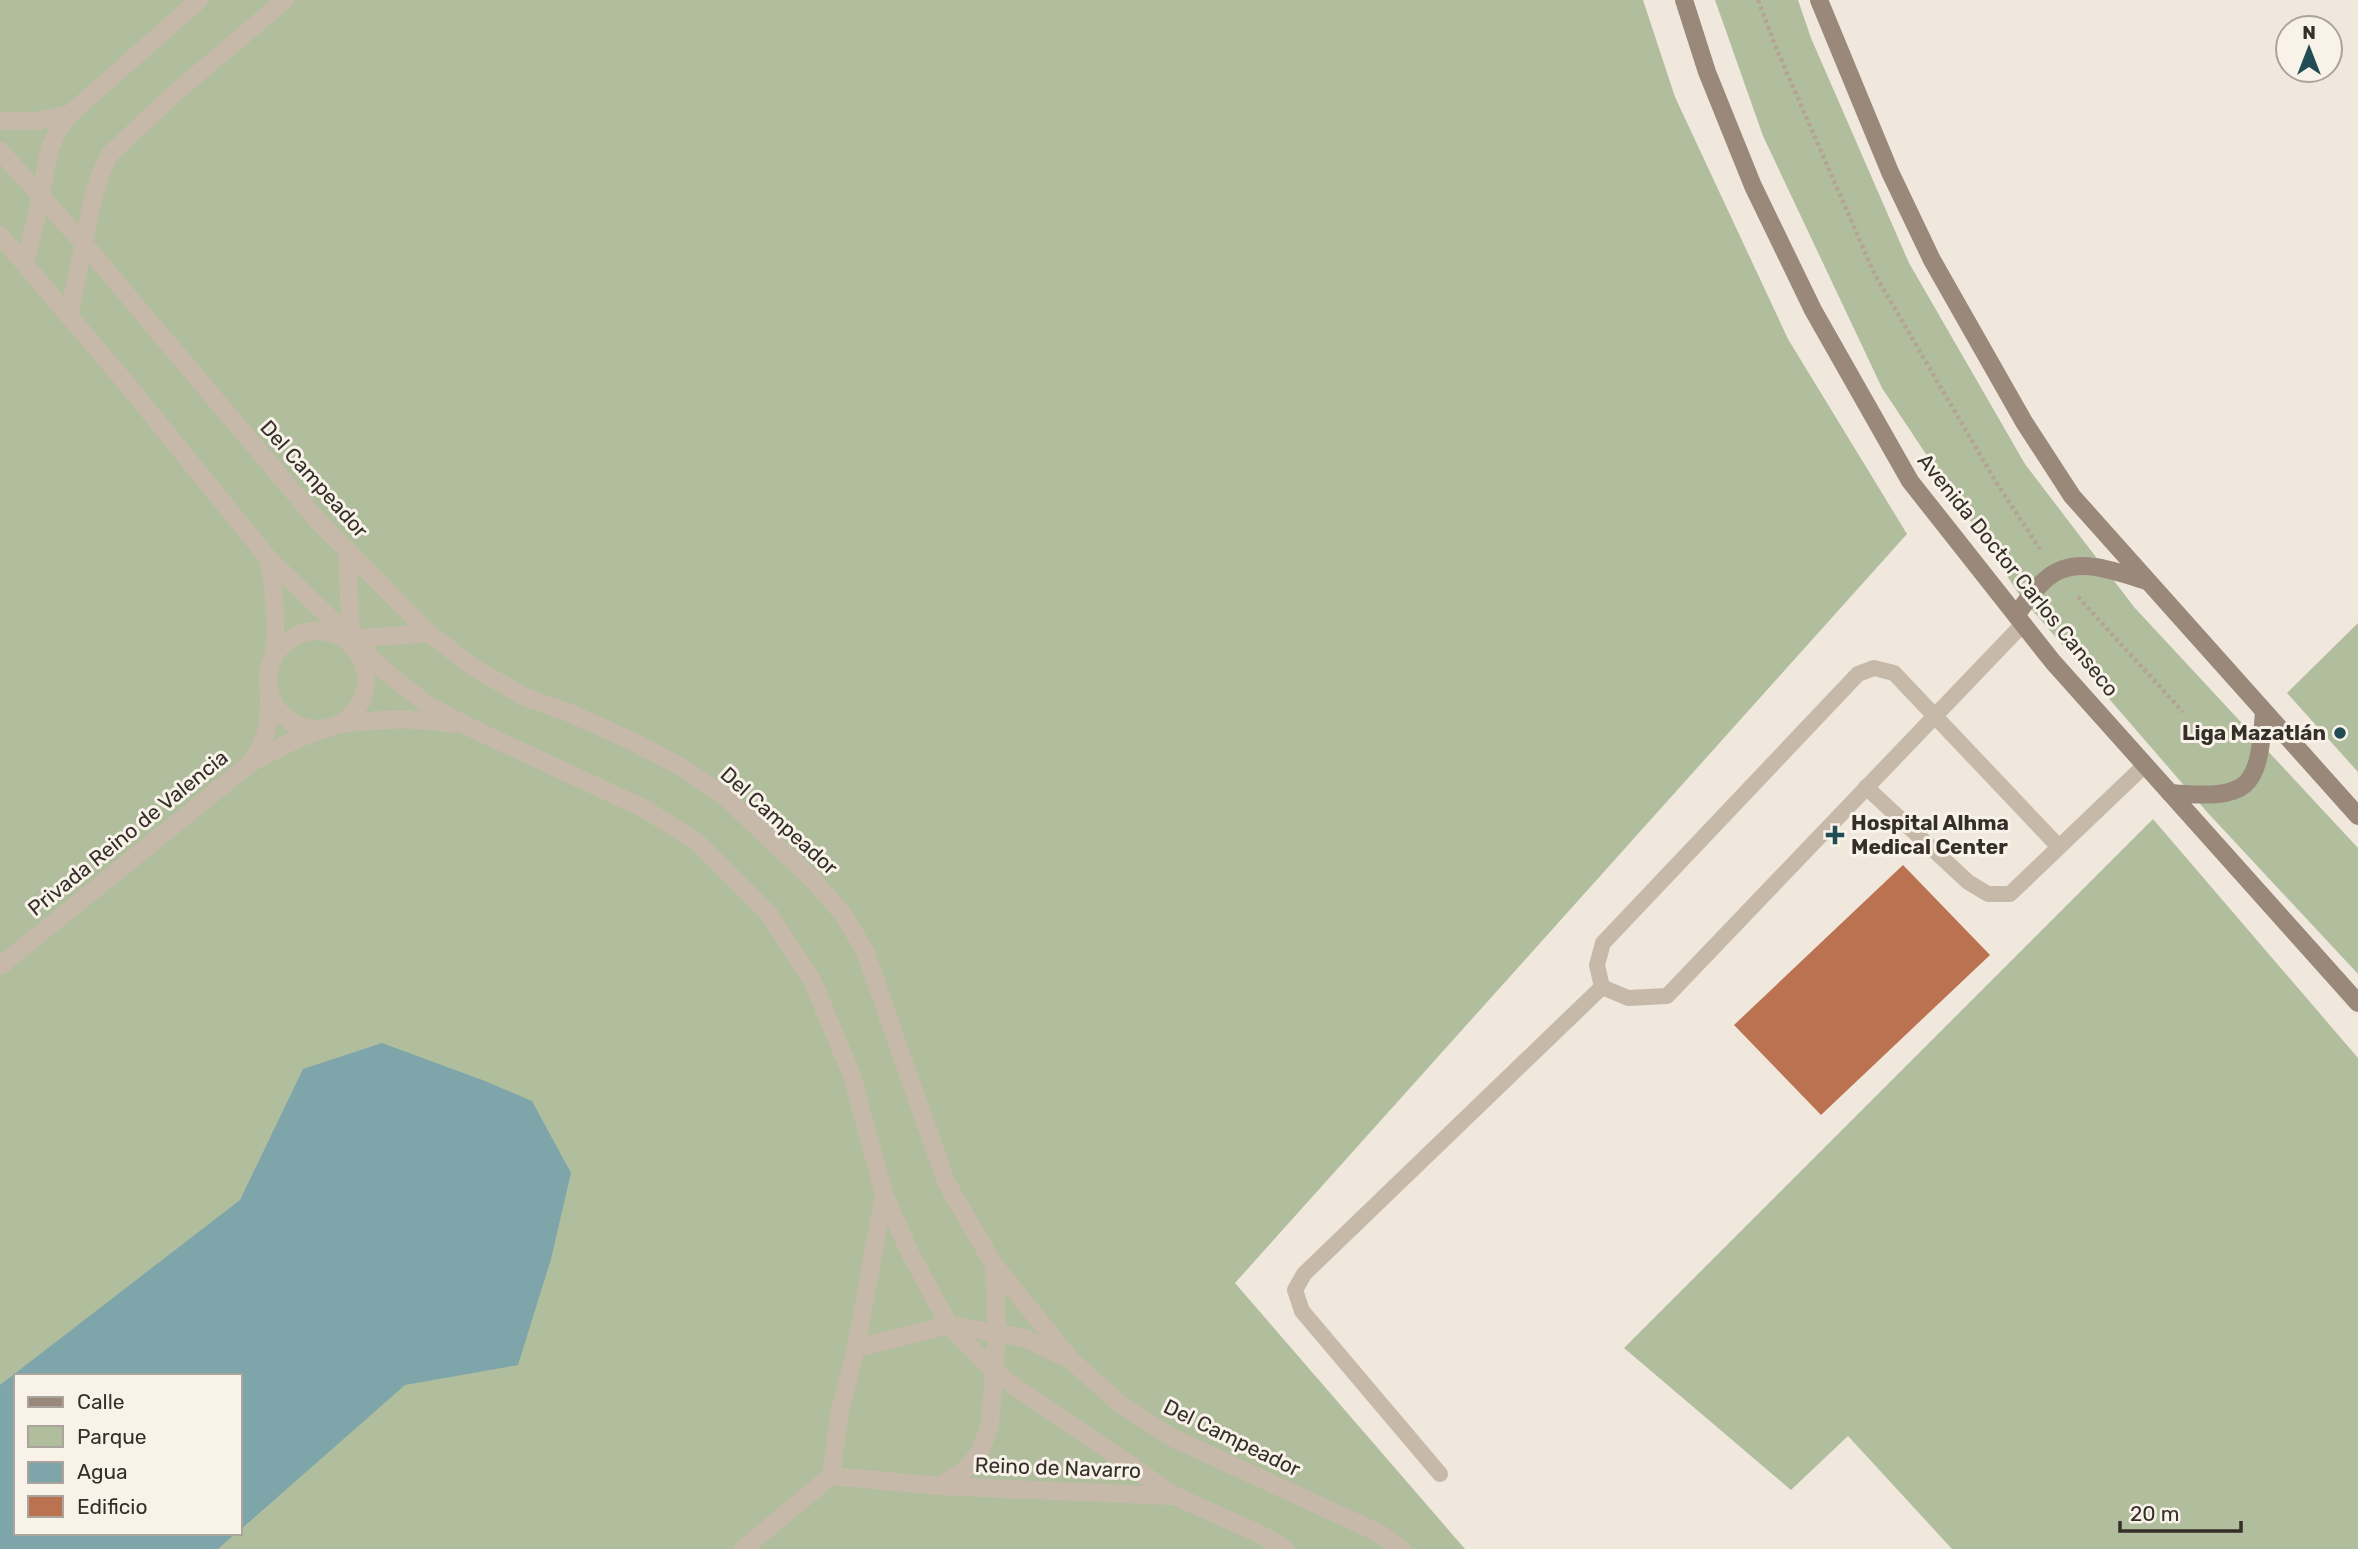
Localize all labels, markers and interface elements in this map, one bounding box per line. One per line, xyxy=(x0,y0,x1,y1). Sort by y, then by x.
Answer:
north arrow xyxy=(2274,14,2344,84)
text: N xyxy=(2302,21,2316,44)
street label: Del Campeador xyxy=(255,415,374,542)
street label: Avenida Doctor Carlos Canseco xyxy=(1913,448,2124,701)
place label: Liga Mazatlán xyxy=(2182,720,2326,745)
marker: Liga Mazatlán xyxy=(2332,725,2348,741)
street label: Privada Reino de Valencia xyxy=(23,744,233,921)
street label: Del Campeador xyxy=(716,761,843,880)
place label: Hospital Alhma Medical Center xyxy=(1851,810,2009,859)
marker: Hospital Alhma Medical Center xyxy=(1825,825,1845,845)
legend xyxy=(14,1374,242,1535)
text: Calle xyxy=(77,1389,125,1414)
street label: Del Campeador xyxy=(1160,1394,1305,1481)
text: Parque xyxy=(77,1424,147,1449)
street label: Reino de Navarro xyxy=(974,1452,1142,1483)
text: Agua xyxy=(77,1459,128,1484)
scale bar xyxy=(2120,1490,2241,1534)
text: Edificio xyxy=(77,1494,147,1519)
text: 20 m xyxy=(2130,1501,2179,1526)

